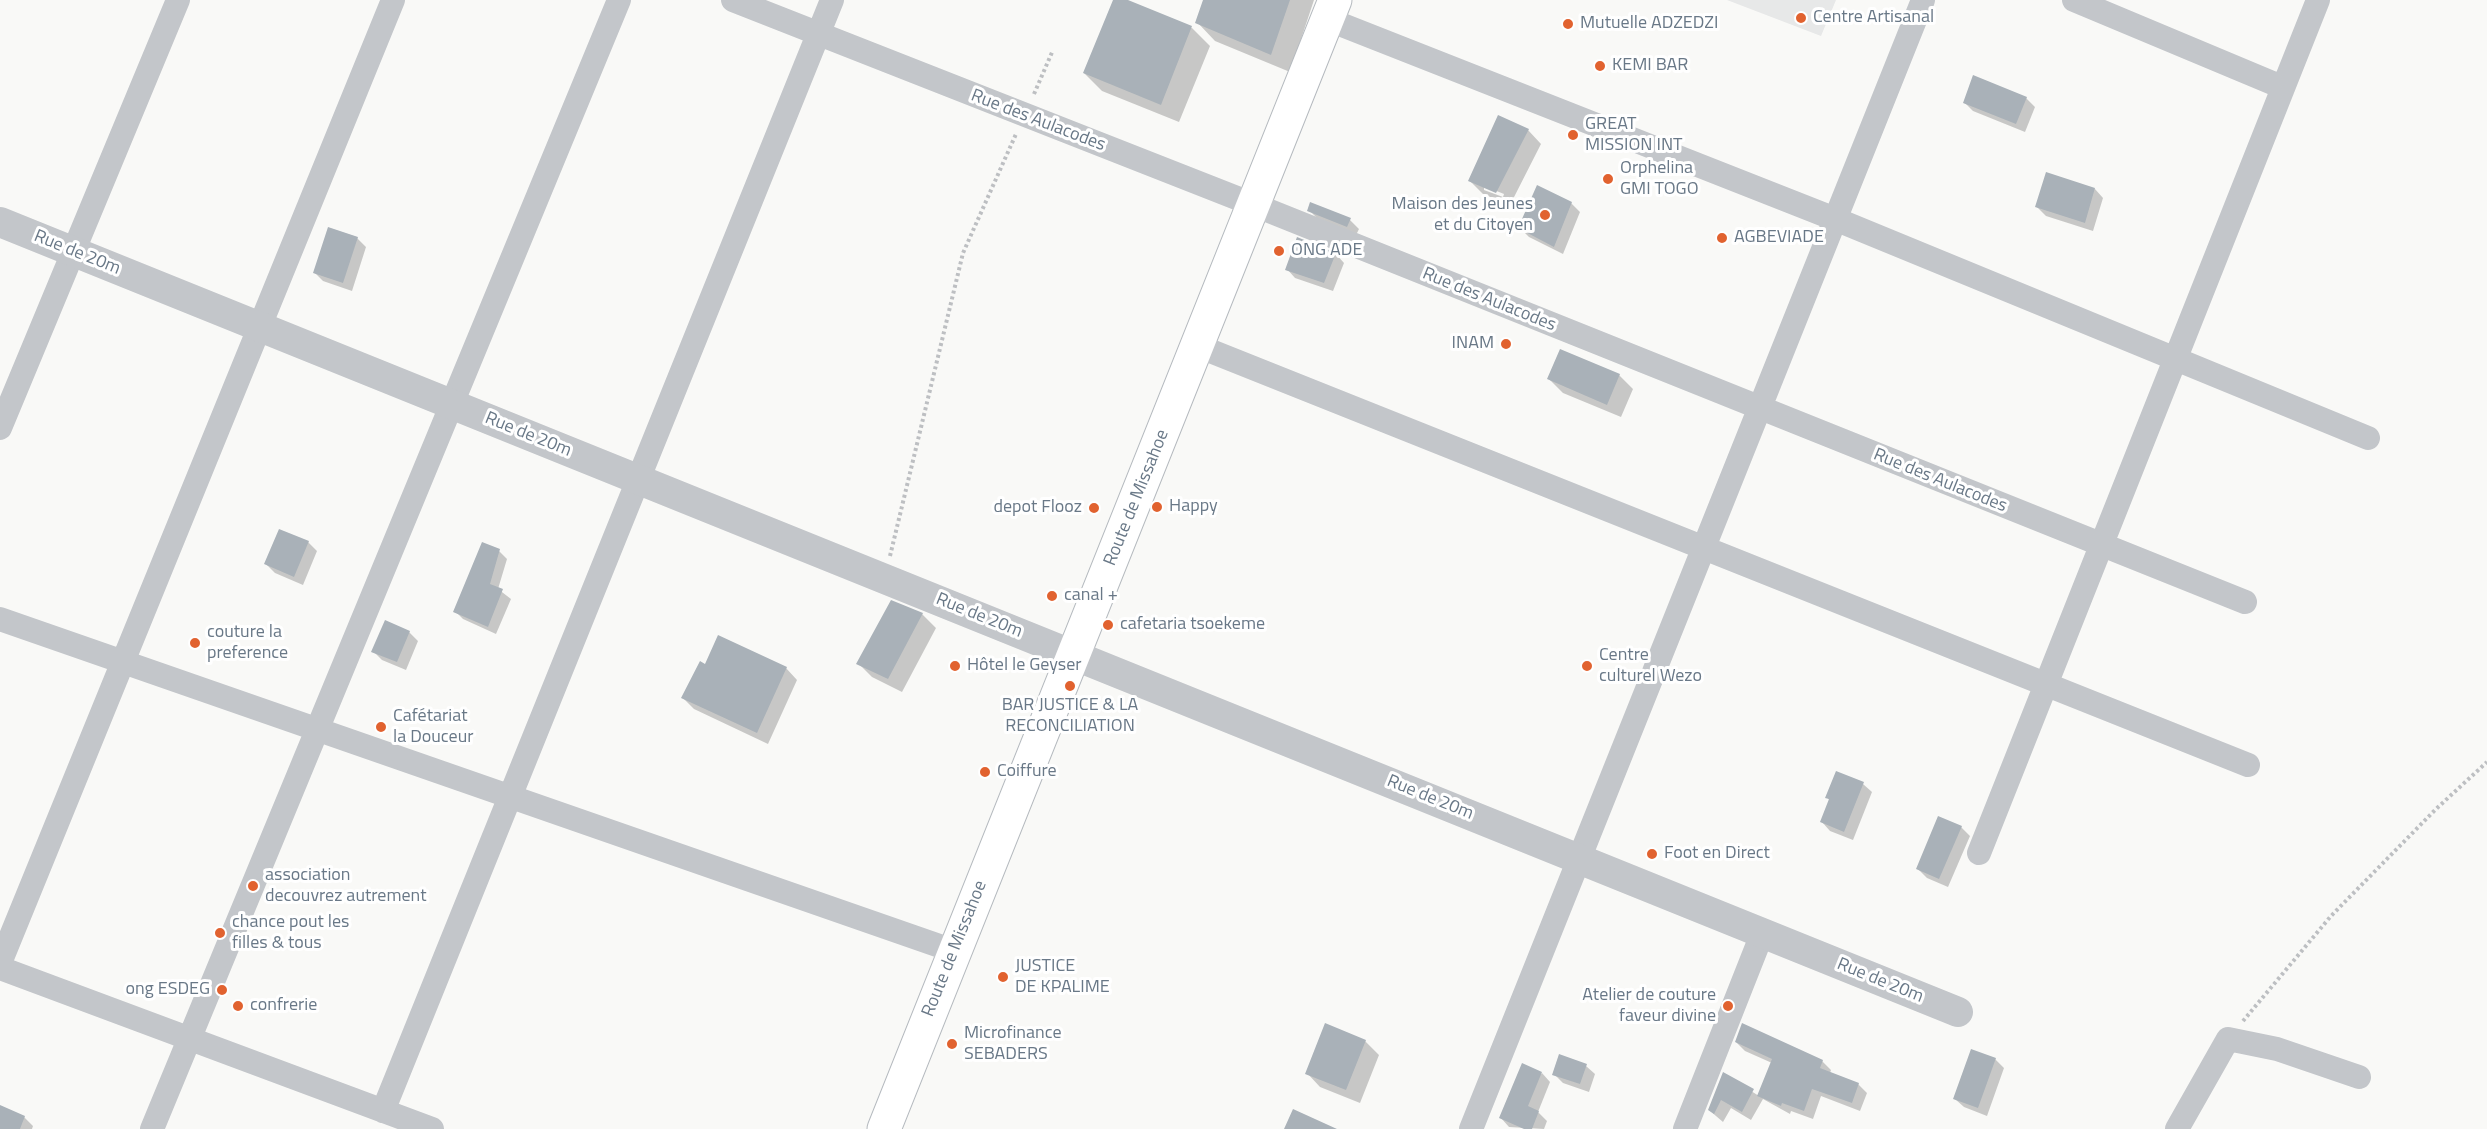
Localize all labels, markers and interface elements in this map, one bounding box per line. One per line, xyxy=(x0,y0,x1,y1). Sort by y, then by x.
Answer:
place label: Centre Artisanal xyxy=(1813,7,1934,29)
marker: Centre Artisanal xyxy=(1794,11,1808,25)
place label: Mutuelle ADZEDZI xyxy=(1580,13,1718,35)
marker: Mutuelle ADZEDZI xyxy=(1561,17,1575,31)
place label: KEMI BAR xyxy=(1612,55,1688,77)
marker: KEMI BAR xyxy=(1593,59,1607,73)
street label: Rue des Aulacodes xyxy=(968,85,1108,157)
place label: GREAT MISSION INT xyxy=(1585,114,1683,156)
marker: GREAT MISSION INT xyxy=(1566,128,1580,142)
place label: Orphelina GMI TOGO xyxy=(1620,158,1699,201)
marker: Orphelina GMI TOGO xyxy=(1601,172,1615,186)
place label: Maison des Jeunes et du Citoyen xyxy=(1392,194,1533,236)
marker: Maison des Jeunes et du Citoyen xyxy=(1538,208,1552,222)
street label: Rue de 20m xyxy=(31,226,123,280)
place label: AGBEVIADE xyxy=(1734,227,1824,249)
marker: AGBEVIADE xyxy=(1715,231,1729,245)
place label: ONG ADE xyxy=(1291,240,1362,262)
marker: ONG ADE xyxy=(1272,244,1286,258)
street label: Rue des Aulacodes xyxy=(1419,263,1559,337)
place label: INAM xyxy=(1452,333,1494,355)
marker: INAM xyxy=(1499,337,1513,351)
street label: Rue de 20m xyxy=(482,408,574,462)
street label: Route de Missahoe xyxy=(1100,427,1174,569)
street label: Rue des Aulacodes xyxy=(1870,444,2010,518)
place label: Happy xyxy=(1169,496,1218,518)
place label: depot Flooz xyxy=(993,497,1082,519)
marker: Happy xyxy=(1150,500,1164,514)
marker: depot Flooz xyxy=(1087,501,1101,515)
place label: canal + xyxy=(1064,585,1118,607)
street label: Rue de 20m xyxy=(933,589,1025,643)
marker: canal + xyxy=(1045,589,1059,603)
place label: cafetaria tsoekeme xyxy=(1120,614,1265,636)
marker: cafetaria tsoekeme xyxy=(1101,618,1115,632)
place label: couture la preference xyxy=(207,622,288,664)
marker: couture la preference xyxy=(188,636,202,650)
place label: Centre culturel Wezo xyxy=(1599,645,1702,688)
place label: Hôtel le Geyser xyxy=(967,655,1081,677)
marker: Hôtel le Geyser xyxy=(948,659,962,673)
marker: Centre culturel Wezo xyxy=(1580,659,1594,673)
marker: BAR JUSTICE & LA RECONCILIATION xyxy=(1063,679,1077,693)
place label: BAR JUSTICE & LA RECONCILIATION xyxy=(1002,695,1138,738)
place label: Cafétariat la Douceur xyxy=(393,706,473,748)
marker: Cafétariat la Douceur xyxy=(374,720,388,734)
place label: Coiffure xyxy=(997,761,1057,783)
marker: Coiffure xyxy=(978,765,992,779)
street label: Rue de 20m xyxy=(1384,771,1476,825)
place label: Foot en Direct xyxy=(1664,843,1770,865)
marker: Foot en Direct xyxy=(1645,847,1659,861)
place label: association decouvrez autrement xyxy=(265,865,426,908)
street label: Route de Missahoe xyxy=(918,878,992,1020)
marker: association decouvrez autrement xyxy=(246,879,260,893)
place label: chance pout les filles & tous xyxy=(232,912,349,954)
marker: chance pout les filles & tous xyxy=(213,926,227,940)
street label: Rue de 20m xyxy=(1834,954,1926,1008)
place label: JUSTICE DE KPALIME xyxy=(1015,956,1110,998)
marker: JUSTICE DE KPALIME xyxy=(996,970,1010,984)
place label: ong ESDEG xyxy=(125,979,210,1001)
marker: ong ESDEG xyxy=(215,983,229,997)
place label: Atelier de couture faveur divine xyxy=(1582,985,1716,1028)
place label: confrerie xyxy=(250,995,317,1017)
marker: confrerie xyxy=(231,999,245,1013)
marker: Atelier de couture faveur divine xyxy=(1721,999,1735,1013)
place label: Microfinance SEBADERS xyxy=(964,1023,1062,1066)
marker: Microfinance SEBADERS xyxy=(945,1037,959,1051)

